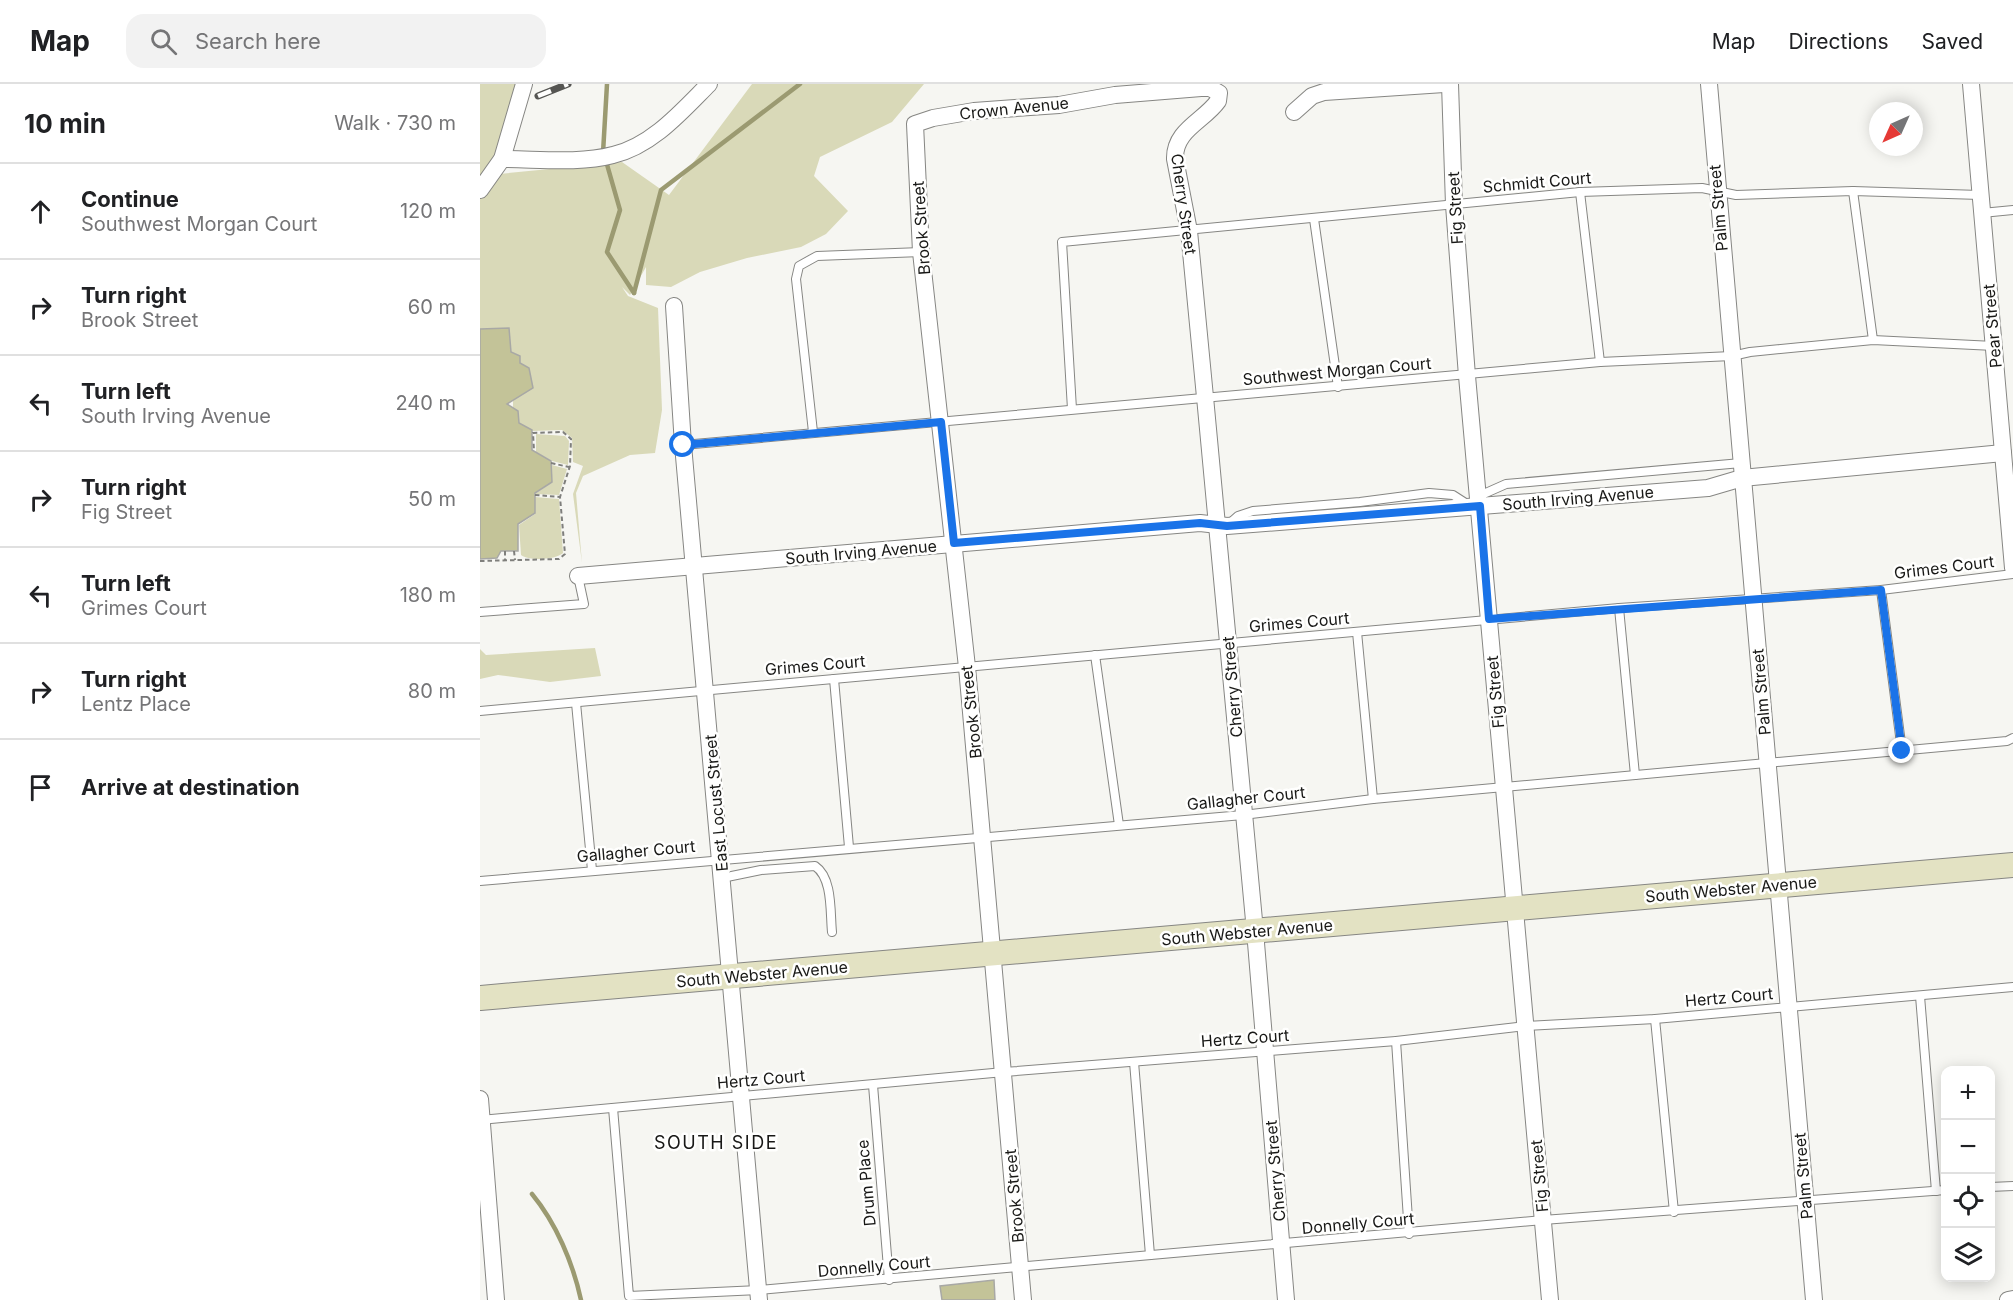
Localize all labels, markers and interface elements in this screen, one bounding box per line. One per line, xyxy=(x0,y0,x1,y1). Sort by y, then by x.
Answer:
search box xyxy=(126,14,546,68)
text: Map xyxy=(30,24,90,58)
icon: search xyxy=(147,25,180,58)
text: Search here xyxy=(195,28,321,54)
text: Map xyxy=(1712,29,1755,54)
text: Directions xyxy=(1788,29,1889,54)
text: Saved xyxy=(1922,29,1983,54)
street label: Crown Avenue xyxy=(958,92,1070,124)
north arrow xyxy=(1869,102,1923,156)
text: 10 min xyxy=(24,108,106,139)
text: Walk · 730 m xyxy=(334,111,456,135)
street label: Cherry Street xyxy=(1167,152,1201,256)
street label: Palm Street xyxy=(1704,164,1732,252)
street label: Schmidt Court xyxy=(1482,167,1592,197)
street label: Fig Street xyxy=(1443,171,1467,245)
street label: Brook Street xyxy=(908,180,934,276)
text: Continue xyxy=(81,186,179,212)
icon: ahead xyxy=(24,195,57,228)
text: 120 m xyxy=(400,199,456,223)
text: Southwest Morgan Court xyxy=(81,212,317,236)
text: Turn right xyxy=(81,282,187,308)
street label: Pear Street xyxy=(1978,283,2006,369)
icon: right xyxy=(24,291,57,324)
text: 60 m xyxy=(408,295,456,319)
text: Brook Street xyxy=(81,308,198,332)
street label: Southwest Morgan Court xyxy=(1242,353,1432,389)
text: Turn left xyxy=(81,378,171,404)
icon: left xyxy=(24,387,57,420)
text: 240 m xyxy=(395,391,456,415)
text: South Irving Avenue xyxy=(81,404,271,428)
route start xyxy=(669,431,695,457)
text: Turn right xyxy=(81,474,187,500)
street label: South Irving Avenue xyxy=(1501,481,1655,515)
icon: right xyxy=(24,483,57,516)
text: 50 m xyxy=(408,487,456,511)
text: Fig Street xyxy=(81,500,172,524)
street label: South Irving Avenue xyxy=(784,535,938,569)
street label: Grimes Court xyxy=(1893,551,1995,583)
text: Turn left xyxy=(81,570,171,596)
icon: left xyxy=(24,579,57,612)
text: 180 m xyxy=(400,583,456,607)
text: Grimes Court xyxy=(81,596,207,620)
street label: Grimes Court xyxy=(1248,608,1350,636)
street label: Cherry Street xyxy=(1218,635,1246,739)
street label: Palm Street xyxy=(1747,648,1775,736)
street label: Grimes Court xyxy=(764,651,866,679)
street label: Fig Street xyxy=(1482,655,1508,729)
street label: Brook Street xyxy=(956,664,986,760)
text: Turn right xyxy=(81,666,187,692)
icon: right xyxy=(24,675,57,708)
text: 80 m xyxy=(408,679,456,703)
text: Lentz Place xyxy=(81,692,191,716)
street label: East Locust Street xyxy=(700,734,732,872)
route end xyxy=(1888,737,1914,763)
icon: arrive xyxy=(24,771,57,804)
text: Arrive at destination xyxy=(81,774,300,800)
street label: Gallagher Court xyxy=(1186,782,1306,814)
street label: Gallagher Court xyxy=(576,836,696,866)
street label: South Webster Avenue xyxy=(1644,872,1818,906)
street label: South Webster Avenue xyxy=(1160,915,1334,949)
street label: South Webster Avenue xyxy=(675,957,849,991)
street label: Hertz Court xyxy=(1684,983,1774,1011)
street label: Hertz Court xyxy=(1200,1025,1290,1051)
street label: Hertz Court xyxy=(716,1065,806,1093)
map controls xyxy=(1941,1066,1995,1282)
button: + xyxy=(1941,1066,1995,1120)
street label: Cherry Street xyxy=(1261,1119,1289,1223)
button: − xyxy=(1941,1120,1995,1174)
district label: SOUTH SIDE xyxy=(654,1132,778,1153)
street label: Palm Street xyxy=(1789,1132,1817,1220)
street label: Drum Place xyxy=(852,1139,880,1227)
street label: Fig Street xyxy=(1526,1139,1552,1213)
street label: Brook Street xyxy=(1000,1148,1028,1244)
button: locate xyxy=(1941,1174,1995,1228)
street label: Donnelly Court xyxy=(1301,1208,1415,1238)
button: layers xyxy=(1941,1228,1995,1282)
street label: Donnelly Court xyxy=(817,1251,931,1281)

